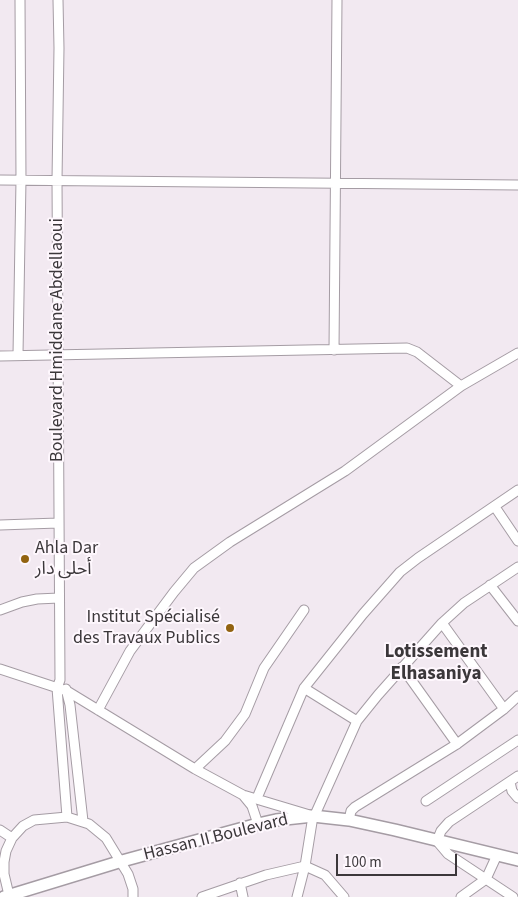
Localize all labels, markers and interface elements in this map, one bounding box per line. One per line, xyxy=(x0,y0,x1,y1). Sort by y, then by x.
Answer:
street label: Boulevard Hmiddane Abdellaoui xyxy=(47,218,69,462)
place label: Ahla Dar أحلى دار xyxy=(35,538,98,580)
marker: Ahla Dar أحلى دار xyxy=(19,553,31,565)
place label: Institut Spécialisé des Travaux Publics xyxy=(73,607,220,650)
marker: Institut Spécialisé des Travaux Publics xyxy=(224,622,236,634)
district label: Lotissement Elhasaniya xyxy=(384,642,488,686)
street label: Hassan II Boulevard xyxy=(141,810,291,866)
scale bar xyxy=(338,844,459,876)
text: 100 m xyxy=(344,852,382,873)

